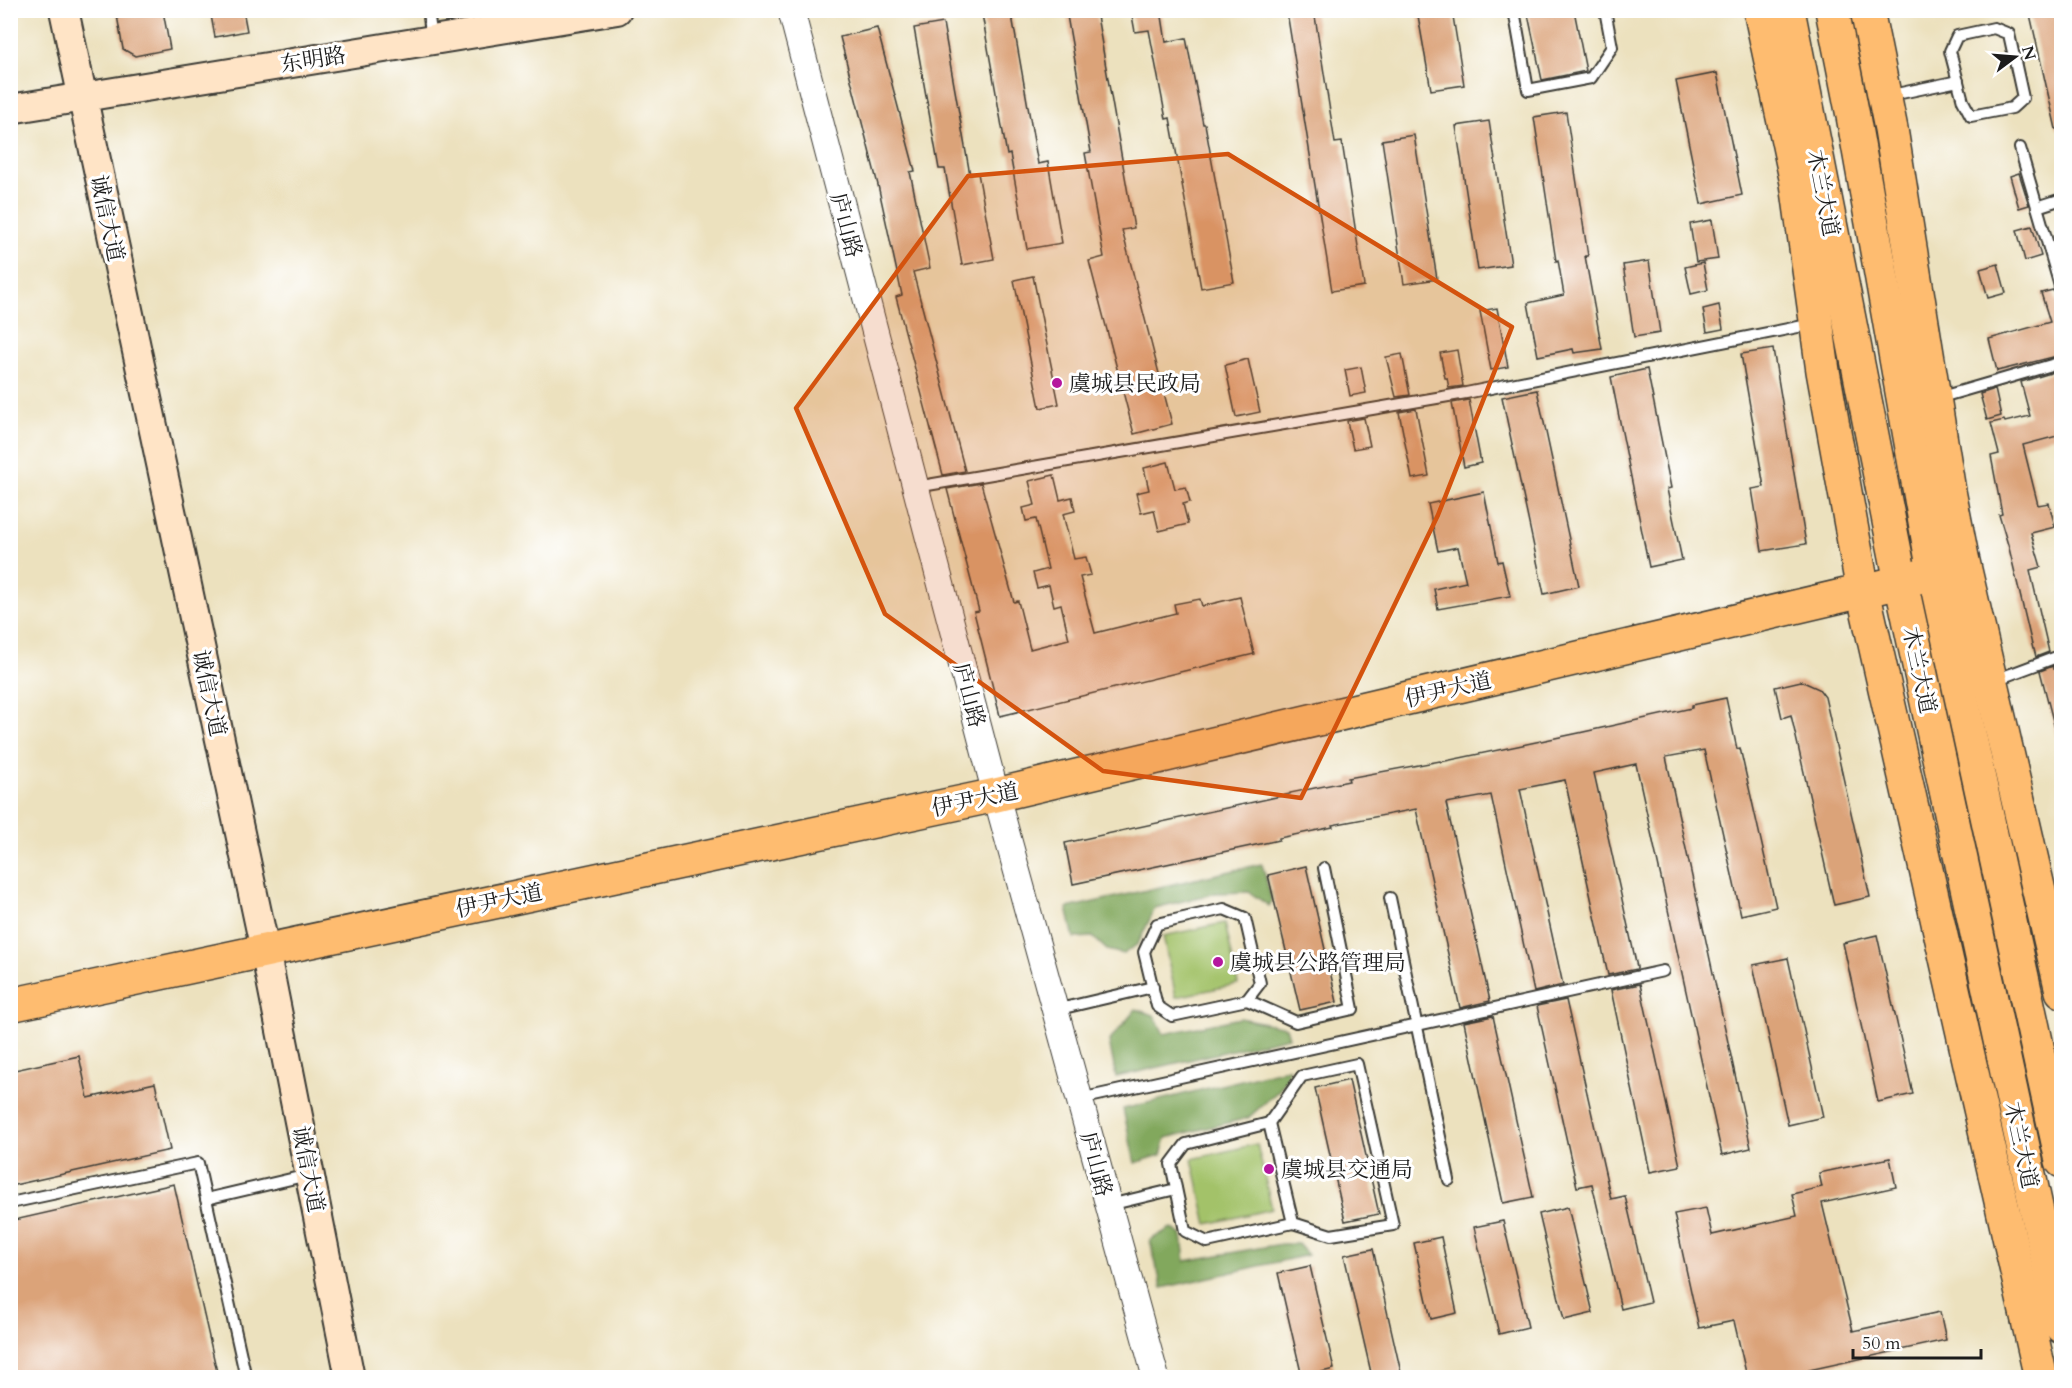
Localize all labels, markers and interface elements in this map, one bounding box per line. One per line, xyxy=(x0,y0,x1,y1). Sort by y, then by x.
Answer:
north arrow xyxy=(1985,27,2045,87)
street label: 东明路 xyxy=(278,40,348,80)
text: N xyxy=(2016,43,2041,63)
street label: 木兰大道 xyxy=(1800,147,1846,239)
street label: 诚信大道 xyxy=(83,172,131,264)
street label: 庐山路 xyxy=(823,189,869,261)
place label: 虞城县民政局 xyxy=(1069,369,1201,399)
marker: 虞城县民政局 xyxy=(1050,376,1064,390)
street label: 木兰大道 xyxy=(1895,624,1943,716)
street label: 诚信大道 xyxy=(185,647,233,739)
street label: 庐山路 xyxy=(946,659,992,731)
street label: 伊尹大道 xyxy=(1402,665,1494,714)
street label: 伊尹大道 xyxy=(929,776,1021,824)
street label: 伊尹大道 xyxy=(453,877,545,925)
place label: 虞城县公路管理局 xyxy=(1230,948,1406,978)
marker: 虞城县公路管理局 xyxy=(1211,955,1225,969)
street label: 木兰大道 xyxy=(1997,1099,2045,1191)
street label: 诚信大道 xyxy=(285,1123,331,1215)
street label: 庐山路 xyxy=(1073,1128,1119,1200)
place label: 虞城县交通局 xyxy=(1281,1155,1413,1185)
marker: 虞城县交通局 xyxy=(1262,1162,1276,1176)
scale bar xyxy=(1853,1322,1980,1360)
text: 50 m xyxy=(1862,1331,1901,1356)

